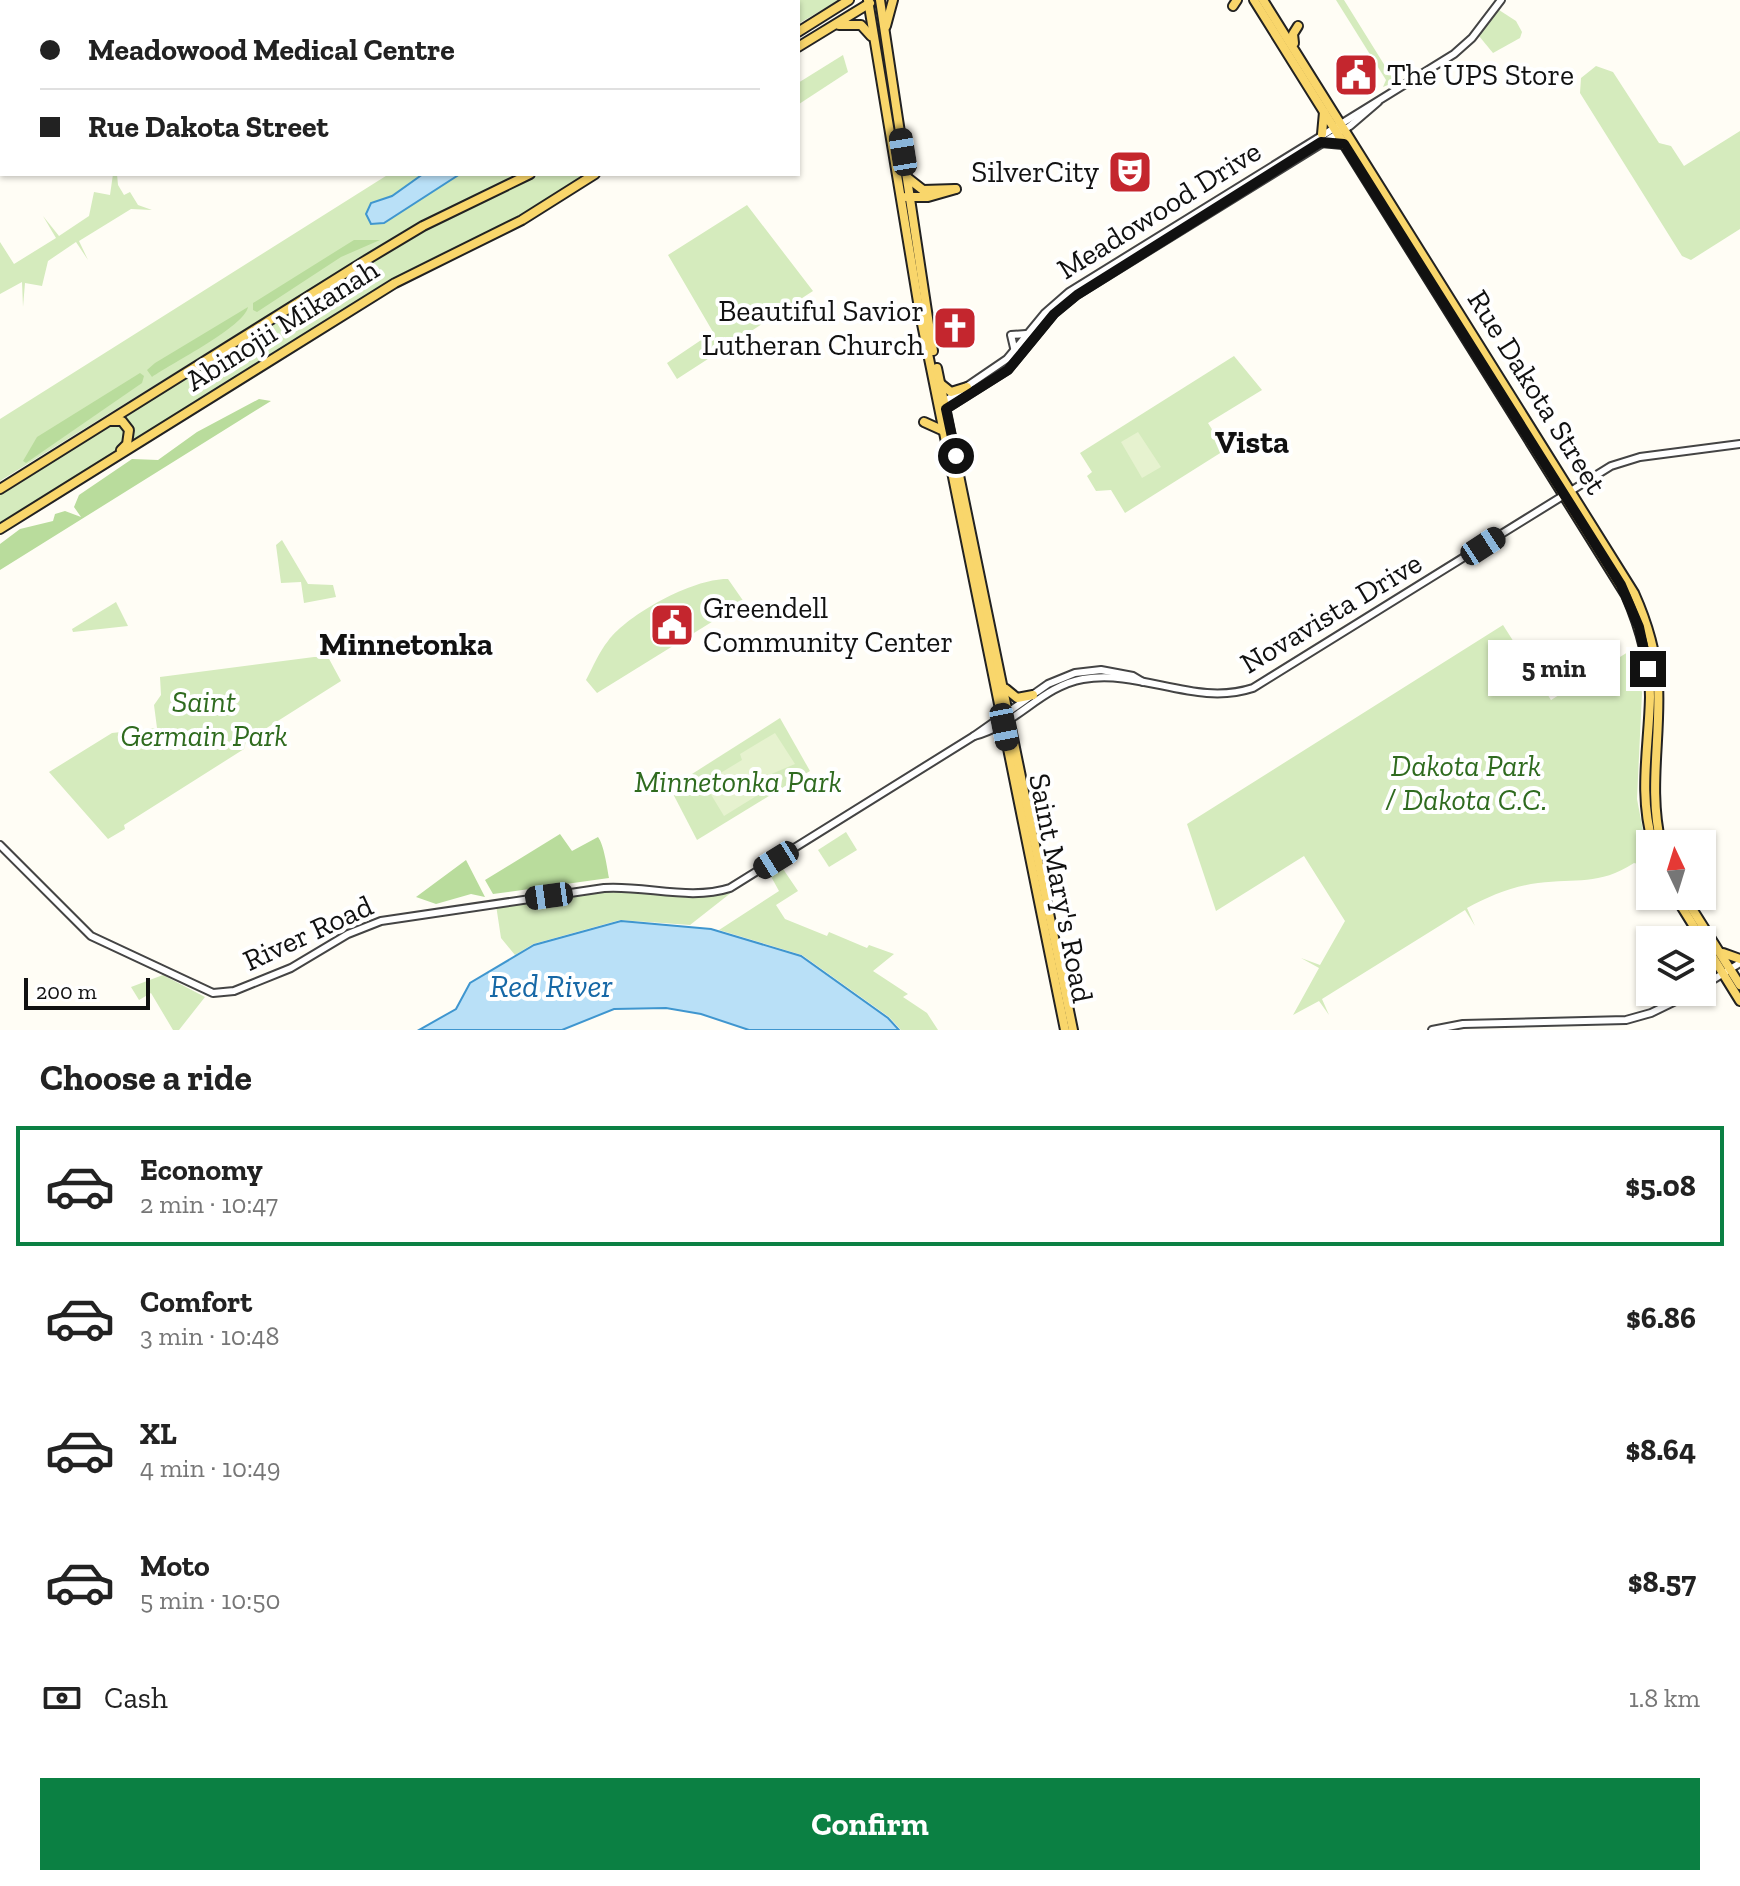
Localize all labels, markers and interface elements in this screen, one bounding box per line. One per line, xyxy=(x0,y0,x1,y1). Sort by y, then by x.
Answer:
text: Meadowood Medical Centre xyxy=(88,32,455,68)
public building icon: The UPS Store xyxy=(1332,51,1380,99)
place label: The UPS Store xyxy=(1387,57,1574,93)
text: Rue Dakota Street xyxy=(88,109,328,145)
car xyxy=(887,126,919,178)
street label: Meadowood Drive xyxy=(1051,133,1267,287)
theatre icon: SilverCity xyxy=(1106,148,1154,196)
place label: SilverCity xyxy=(971,154,1100,190)
street label: Abinojii Mikanah xyxy=(179,251,385,399)
street label: Rue Dakota Street xyxy=(1460,283,1614,501)
place label: Beautiful Savior Lutheran Church xyxy=(702,293,924,363)
church icon: Beautiful Savior Lutheran Church xyxy=(931,304,979,352)
district label: Vista xyxy=(1215,423,1289,461)
route start xyxy=(938,438,974,474)
car xyxy=(1456,523,1510,569)
street label: Novavista Drive xyxy=(1234,545,1428,681)
place label: Greendell Community Center xyxy=(703,590,953,660)
public building icon: Greendell Community Center xyxy=(648,601,696,649)
district label: Minnetonka xyxy=(319,625,493,663)
callout: 5 min xyxy=(1488,641,1620,697)
route end xyxy=(1630,651,1666,687)
text: 5 min xyxy=(1522,652,1586,684)
park label: Saint Germain Park xyxy=(120,684,288,754)
car xyxy=(988,701,1020,753)
park label: Dakota Park / Dakota C.C. xyxy=(1385,748,1547,818)
park label: Minnetonka Park xyxy=(634,764,842,800)
street label: Saint Mary's Road xyxy=(1021,770,1101,1006)
north arrow xyxy=(1636,830,1716,910)
map controls xyxy=(1636,830,1716,1006)
car xyxy=(749,837,803,883)
car xyxy=(524,881,574,911)
street label: River Road xyxy=(237,887,379,979)
button: layers xyxy=(1636,926,1716,1006)
water label: Red River xyxy=(489,967,614,1005)
scale bar xyxy=(24,974,150,1010)
text: 200 m xyxy=(36,978,97,1005)
text: Choose a ride xyxy=(40,1056,252,1099)
icon: car xyxy=(44,1150,116,1222)
text: Economy xyxy=(140,1152,263,1188)
text: $5.08 xyxy=(1625,1168,1696,1204)
text: 2 min · 10:47 xyxy=(140,1188,278,1220)
icon: car xyxy=(44,1282,116,1354)
text: Comfort xyxy=(140,1284,252,1320)
text: $6.86 xyxy=(1626,1300,1696,1336)
text: 3 min · 10:48 xyxy=(140,1320,280,1352)
icon: car xyxy=(44,1414,116,1486)
text: XL xyxy=(140,1416,177,1452)
text: $8.64 xyxy=(1626,1432,1696,1468)
text: 4 min · 10:49 xyxy=(140,1452,281,1484)
icon: car xyxy=(44,1546,116,1618)
text: Moto xyxy=(140,1548,210,1584)
text: $8.57 xyxy=(1628,1564,1696,1600)
text: 5 min · 10:50 xyxy=(140,1584,280,1616)
icon: cash xyxy=(40,1676,84,1720)
text: Cash xyxy=(104,1680,168,1716)
text: 1.8 km xyxy=(1629,1682,1700,1714)
button: Confirm xyxy=(40,1778,1700,1870)

